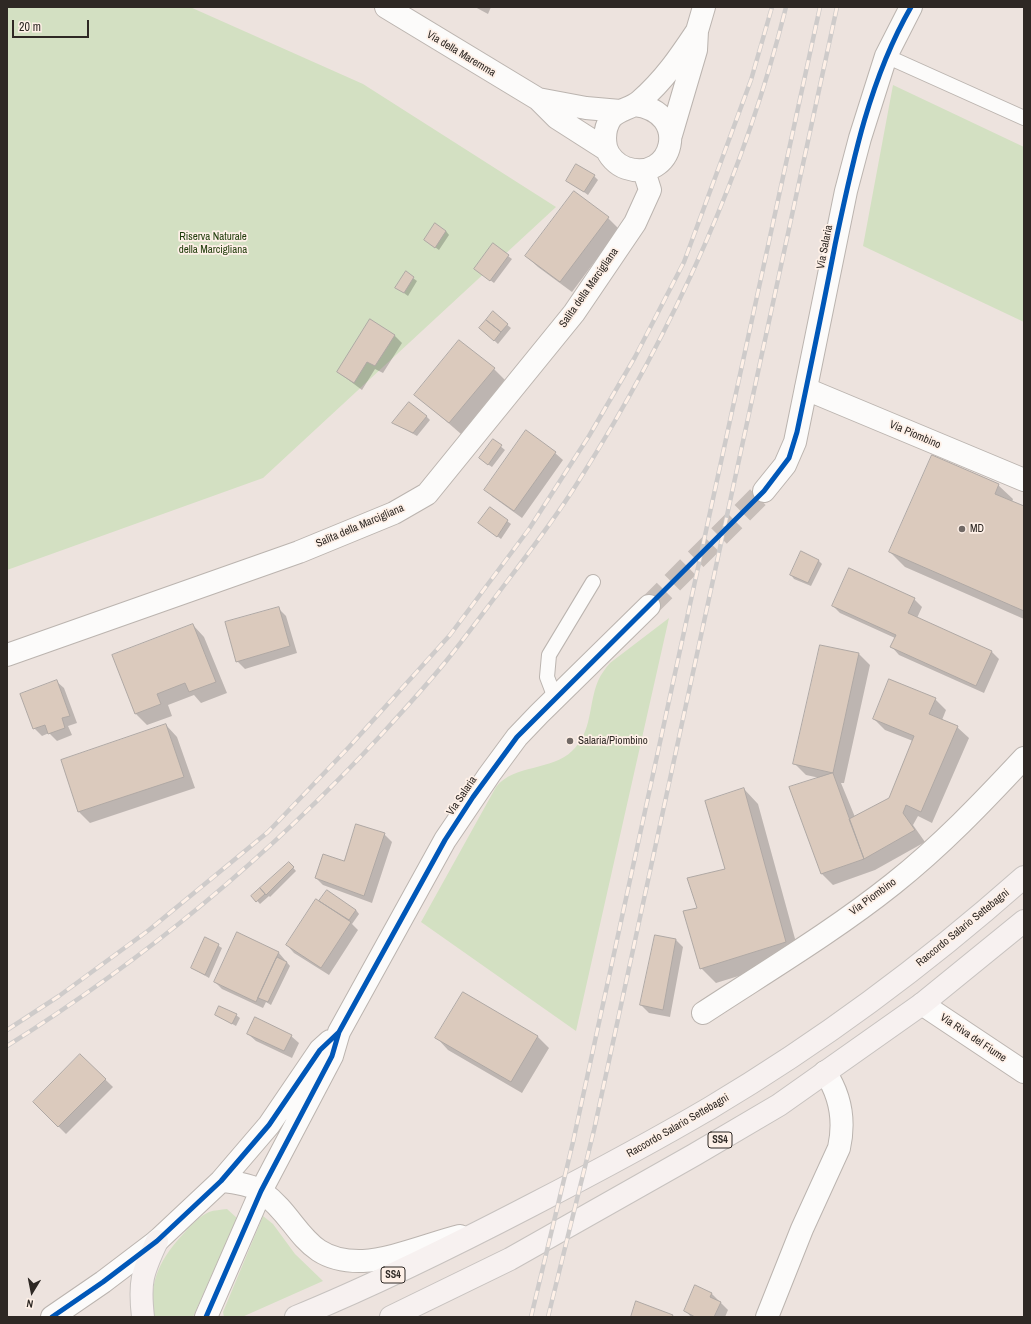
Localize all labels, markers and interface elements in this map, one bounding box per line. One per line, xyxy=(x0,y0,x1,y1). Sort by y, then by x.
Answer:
scale bar xyxy=(14,12,91,38)
text: 20 m xyxy=(19,19,41,35)
street label: Via della Maremma xyxy=(424,28,498,80)
street label: Via Salaria xyxy=(814,224,836,270)
park label: Riserva Naturale della Marcigliana xyxy=(179,230,247,256)
street label: Salita della Marcigliana xyxy=(557,246,621,330)
street label: Via Piombino xyxy=(887,418,943,452)
street label: Salita della Marcigliana xyxy=(314,502,406,550)
place label: MD xyxy=(970,522,984,536)
marker: MD xyxy=(957,524,967,534)
place label: Salaria/Piombino xyxy=(578,734,648,748)
marker: Salaria/Piombino xyxy=(565,736,575,746)
street label: Via Salaria xyxy=(444,774,480,818)
street label: Via Piombino xyxy=(847,876,899,918)
street label: Raccordo Salario Settebagni xyxy=(914,886,1012,970)
street label: Via Riva del Fiume xyxy=(937,1011,1009,1065)
street label: Raccordo Salario Settebagni xyxy=(625,1091,731,1161)
road number: SS4 xyxy=(708,1132,732,1148)
road number: SS4 xyxy=(381,1267,405,1283)
north arrow xyxy=(12,1272,52,1312)
text: N xyxy=(26,1296,34,1311)

